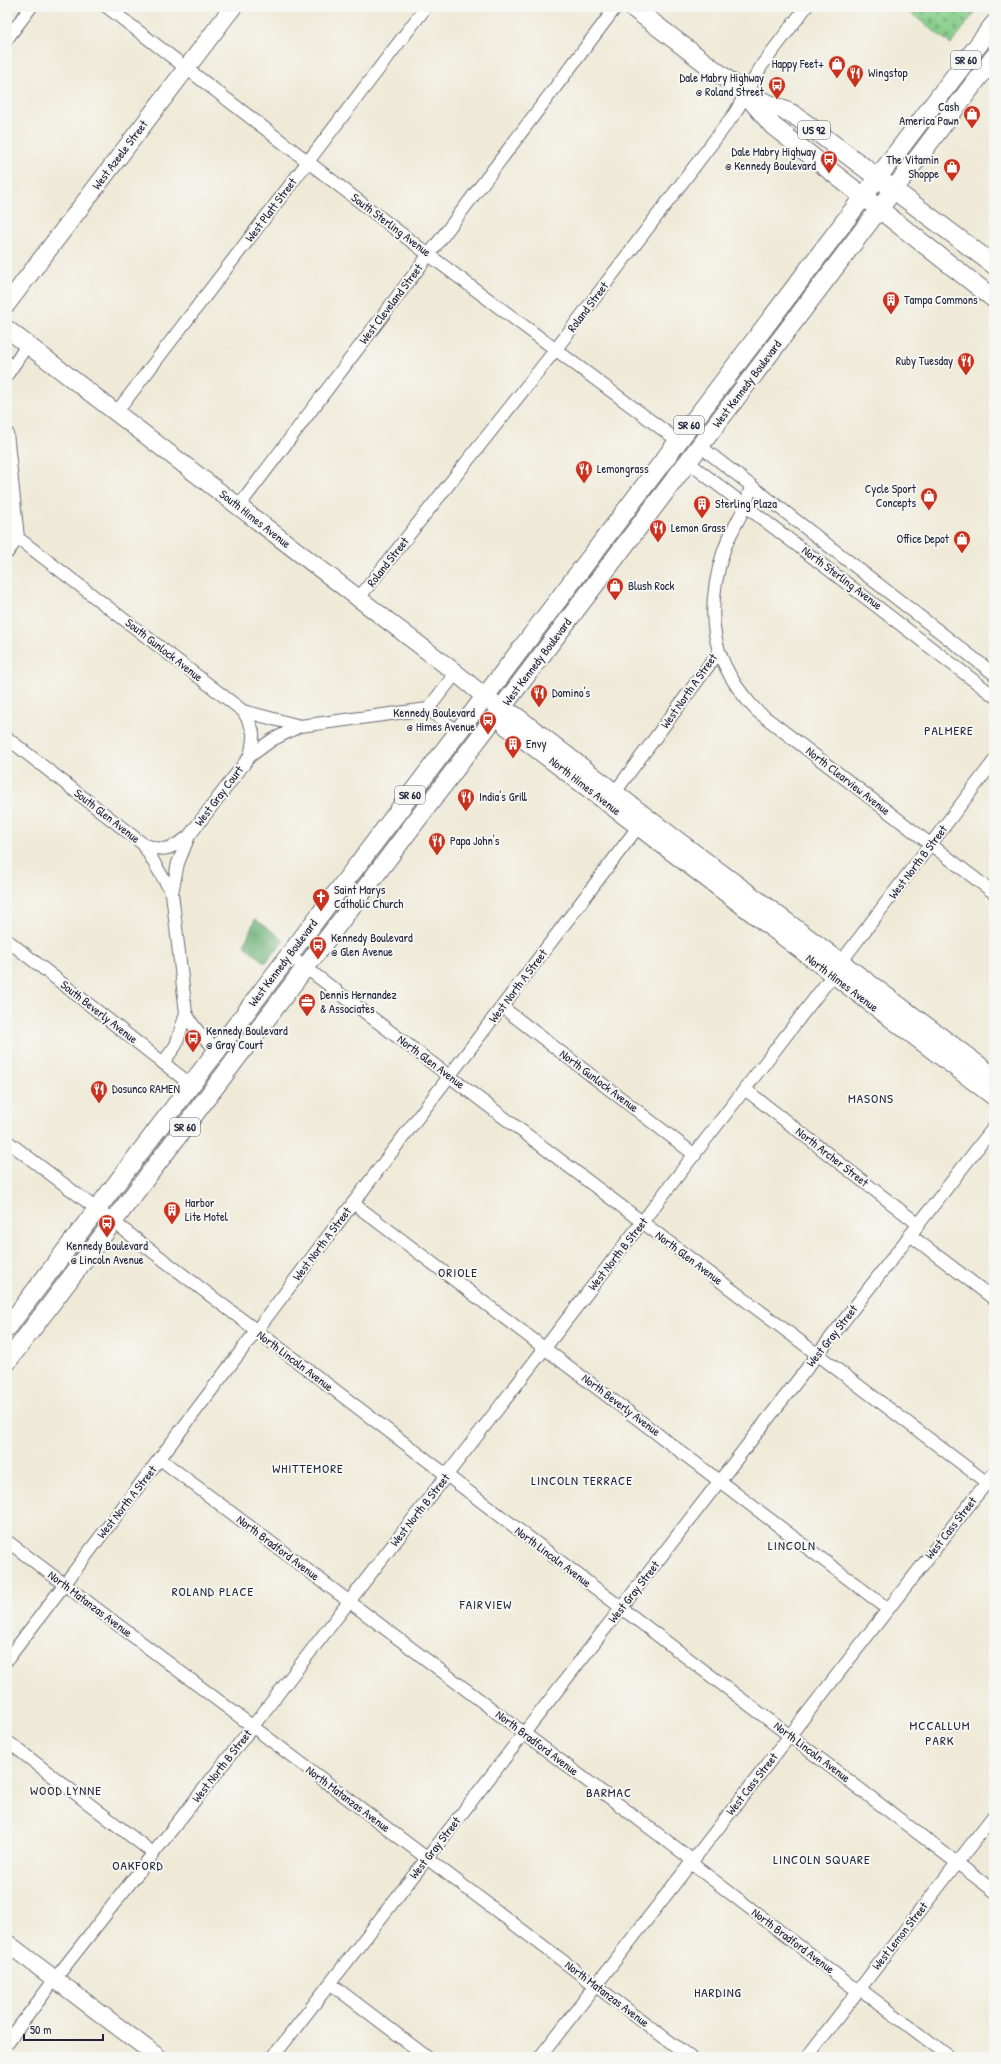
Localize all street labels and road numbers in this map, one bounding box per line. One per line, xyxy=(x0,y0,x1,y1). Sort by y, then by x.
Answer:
road number: SR 60 xyxy=(951,51,981,69)
street label: West Azeele Street xyxy=(88,116,152,193)
road number: US 92 xyxy=(798,121,830,139)
street label: West Platt Street xyxy=(241,173,301,245)
street label: South Sterling Avenue xyxy=(348,189,435,260)
street label: West Cleveland Street xyxy=(355,259,427,347)
street label: Roland Street xyxy=(563,277,613,335)
street label: West Kennedy Boulevard xyxy=(708,336,785,431)
road number: SR 60 xyxy=(674,416,704,434)
street label: South Himes Avenue xyxy=(216,485,295,552)
street label: Roland Street xyxy=(363,533,413,590)
street label: North Sterling Avenue xyxy=(799,542,886,614)
street label: South Gunlock Avenue xyxy=(122,614,207,685)
street label: West Kennedy Boulevard xyxy=(498,614,575,709)
street label: West North A Street xyxy=(656,649,721,732)
street label: North Clearview Avenue xyxy=(803,742,894,819)
street label: North Himes Avenue xyxy=(546,752,625,819)
street label: West Gray Court xyxy=(190,761,247,829)
street label: South Glen Avenue xyxy=(71,784,144,847)
road number: SR 60 xyxy=(395,786,425,804)
street label: West North B Street xyxy=(884,821,951,902)
street label: West Kennedy Boulevard xyxy=(244,915,321,1010)
street label: West North A Street xyxy=(484,945,551,1026)
street label: North Himes Avenue xyxy=(803,950,882,1016)
street label: South Beverly Avenue xyxy=(57,976,142,1047)
street label: North Glen Avenue xyxy=(394,1031,469,1093)
street label: North Gunlock Avenue xyxy=(556,1045,642,1116)
road number: SR 60 xyxy=(170,1118,200,1136)
street label: North Archer Street xyxy=(792,1123,873,1191)
street label: West North A Street xyxy=(288,1203,355,1284)
street label: West North B Street xyxy=(584,1213,652,1294)
street label: North Glen Avenue xyxy=(652,1227,727,1289)
street label: West Gray Street xyxy=(802,1300,862,1370)
street label: North Lincoln Avenue xyxy=(254,1326,337,1395)
street label: North Beverly Avenue xyxy=(579,1369,664,1440)
street label: West North A Street xyxy=(93,1461,161,1542)
street label: West North B Street xyxy=(386,1469,454,1550)
street label: West Cass Street xyxy=(921,1492,981,1562)
street label: North Bradford Avenue xyxy=(233,1511,323,1584)
street label: North Lincoln Avenue xyxy=(512,1522,595,1591)
street label: West Gray Street xyxy=(604,1556,664,1626)
street label: North Matanzas Avenue xyxy=(45,1566,136,1641)
street label: North Bradford Avenue xyxy=(492,1706,582,1779)
street label: North Lincoln Avenue xyxy=(771,1717,854,1786)
street label: West North B Street xyxy=(188,1725,256,1806)
street label: West Cass Street xyxy=(722,1748,782,1818)
street label: North Matanzas Avenue xyxy=(303,1761,394,1836)
street label: West Gray Street xyxy=(405,1812,465,1882)
street label: West Lemon Street xyxy=(868,1897,932,1973)
street label: North Bradford Avenue xyxy=(748,1904,838,1977)
street label: North Matanzas Avenue xyxy=(562,1956,653,2031)

